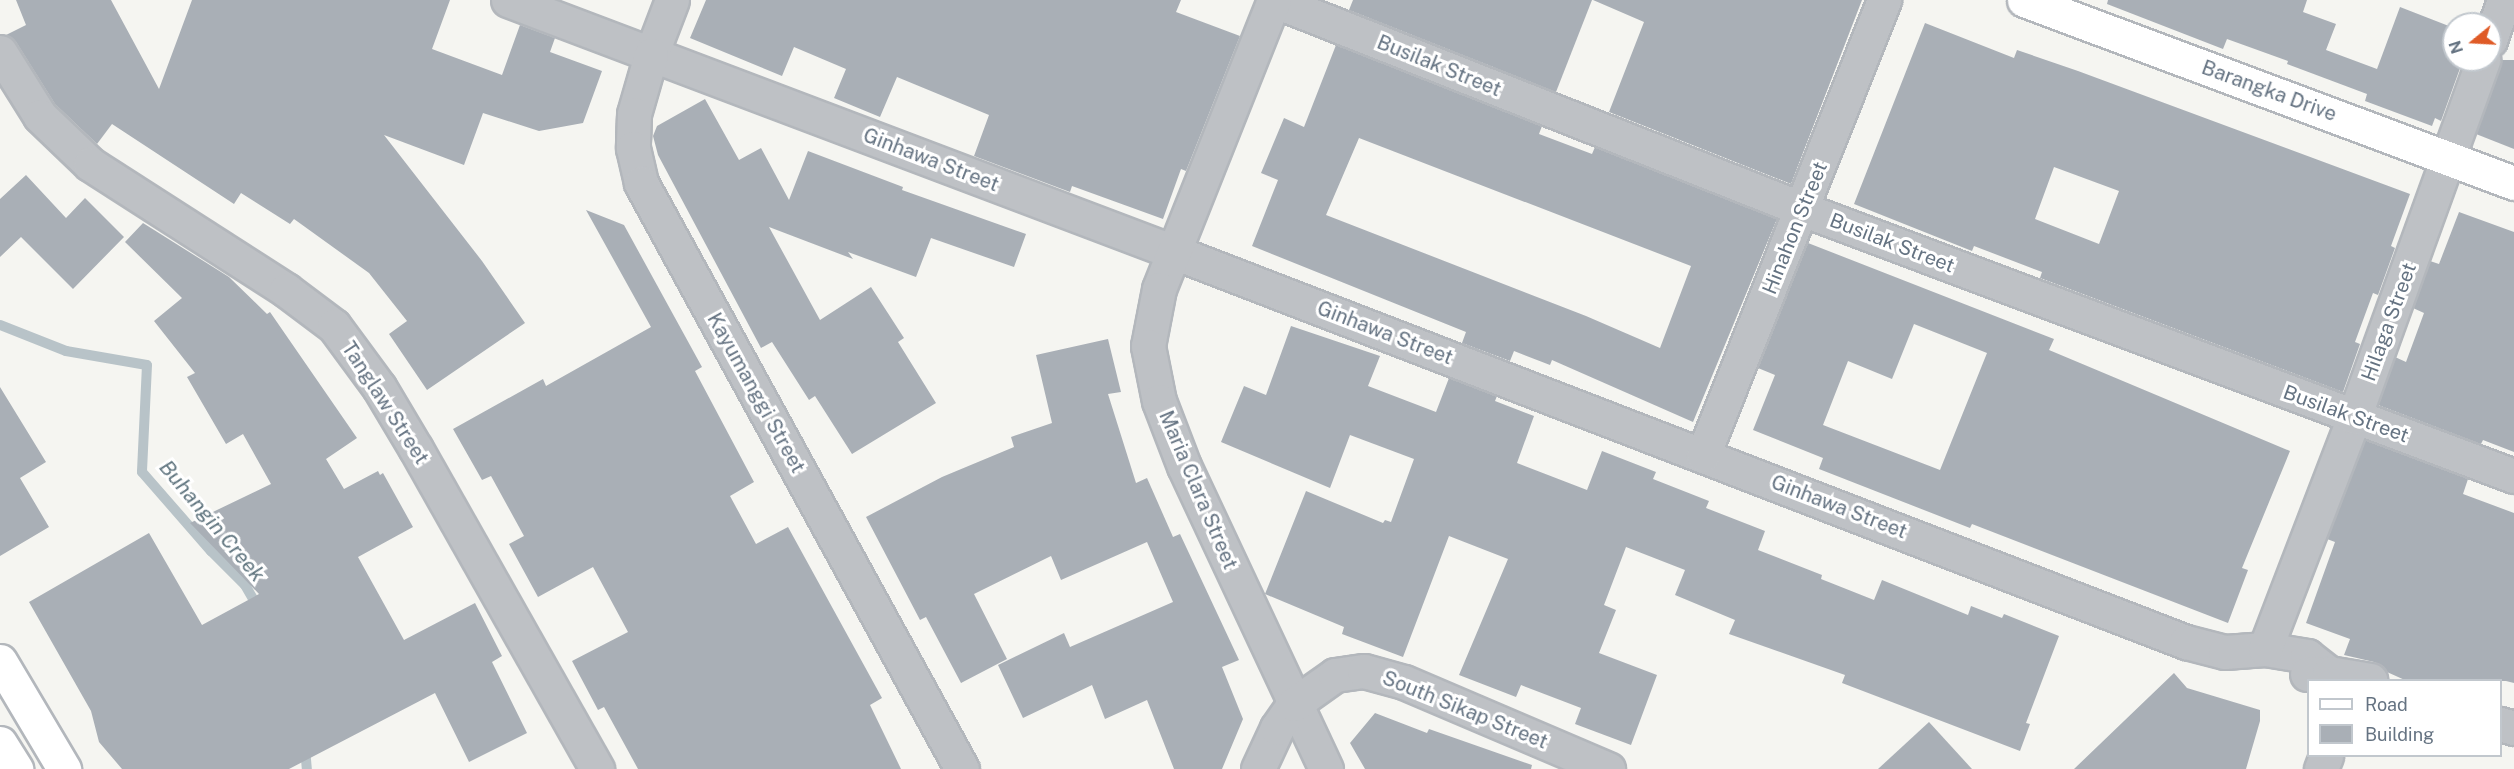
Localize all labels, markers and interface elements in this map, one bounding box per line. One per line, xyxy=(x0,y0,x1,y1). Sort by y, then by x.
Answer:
north arrow xyxy=(2442,12,2502,72)
street label: Busilak Street xyxy=(1373,30,1505,102)
text: N xyxy=(2445,38,2467,56)
street label: Barangka Drive xyxy=(2198,55,2340,127)
street label: Ginhawa Street xyxy=(860,123,1002,197)
street label: Hinahon Street xyxy=(1758,158,1832,298)
street label: Busilak Street xyxy=(1826,208,1958,278)
street label: Hilaga Street xyxy=(2357,260,2421,384)
street label: Ginhawa Street xyxy=(1314,296,1456,370)
street label: Kayumanggi Street xyxy=(702,309,810,477)
street label: Tanglaw Street xyxy=(336,337,434,469)
street label: Busilak Street xyxy=(2280,380,2412,448)
street label: Maria Clara Street xyxy=(1154,407,1242,573)
water label: Buhangin Creek xyxy=(154,455,270,587)
street label: Ginhawa Street xyxy=(1768,470,1910,544)
street label: South Sikap Street xyxy=(1379,666,1551,754)
legend xyxy=(2307,679,2502,757)
text: Road xyxy=(2365,694,2408,715)
text: Building xyxy=(2365,724,2434,745)

